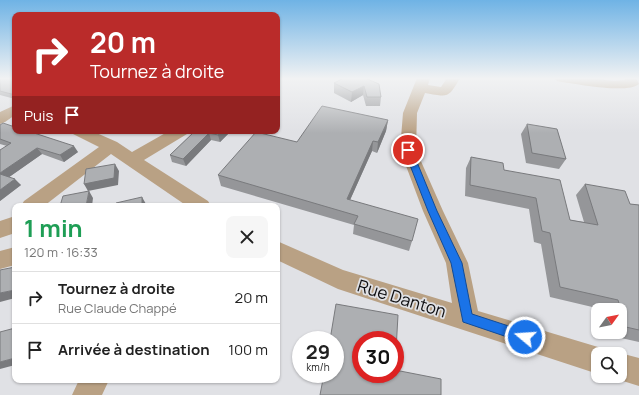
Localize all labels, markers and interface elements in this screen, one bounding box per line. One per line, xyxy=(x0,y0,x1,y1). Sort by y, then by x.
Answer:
text: 20 m xyxy=(90,23,156,61)
icon: right xyxy=(24,28,76,80)
text: Tournez à droite xyxy=(90,59,224,83)
icon: arrive xyxy=(61,104,83,126)
text: Puis xyxy=(24,105,53,126)
pin xyxy=(391,133,425,167)
icon: arrive xyxy=(397,139,419,161)
text: 1 min xyxy=(24,211,83,244)
button: close xyxy=(226,216,268,258)
text: 120 m · 16:33 xyxy=(24,243,98,261)
street label: Rue Danton xyxy=(355,274,449,322)
text: Tournez à droite xyxy=(58,278,175,299)
icon: right xyxy=(24,287,46,309)
text: 20 m xyxy=(235,287,268,308)
text: Rue Claude Chappé xyxy=(58,299,177,317)
north arrow xyxy=(591,303,627,339)
map controls xyxy=(591,303,627,383)
position arrow xyxy=(504,316,546,358)
speed limit sign: 30 xyxy=(352,331,404,383)
text: 29 xyxy=(306,338,330,365)
icon: arrive xyxy=(24,339,46,361)
text: Arrivée à destination xyxy=(58,339,210,360)
text: 100 m xyxy=(228,339,268,360)
button: search xyxy=(591,347,627,383)
text: km/h xyxy=(306,360,330,374)

